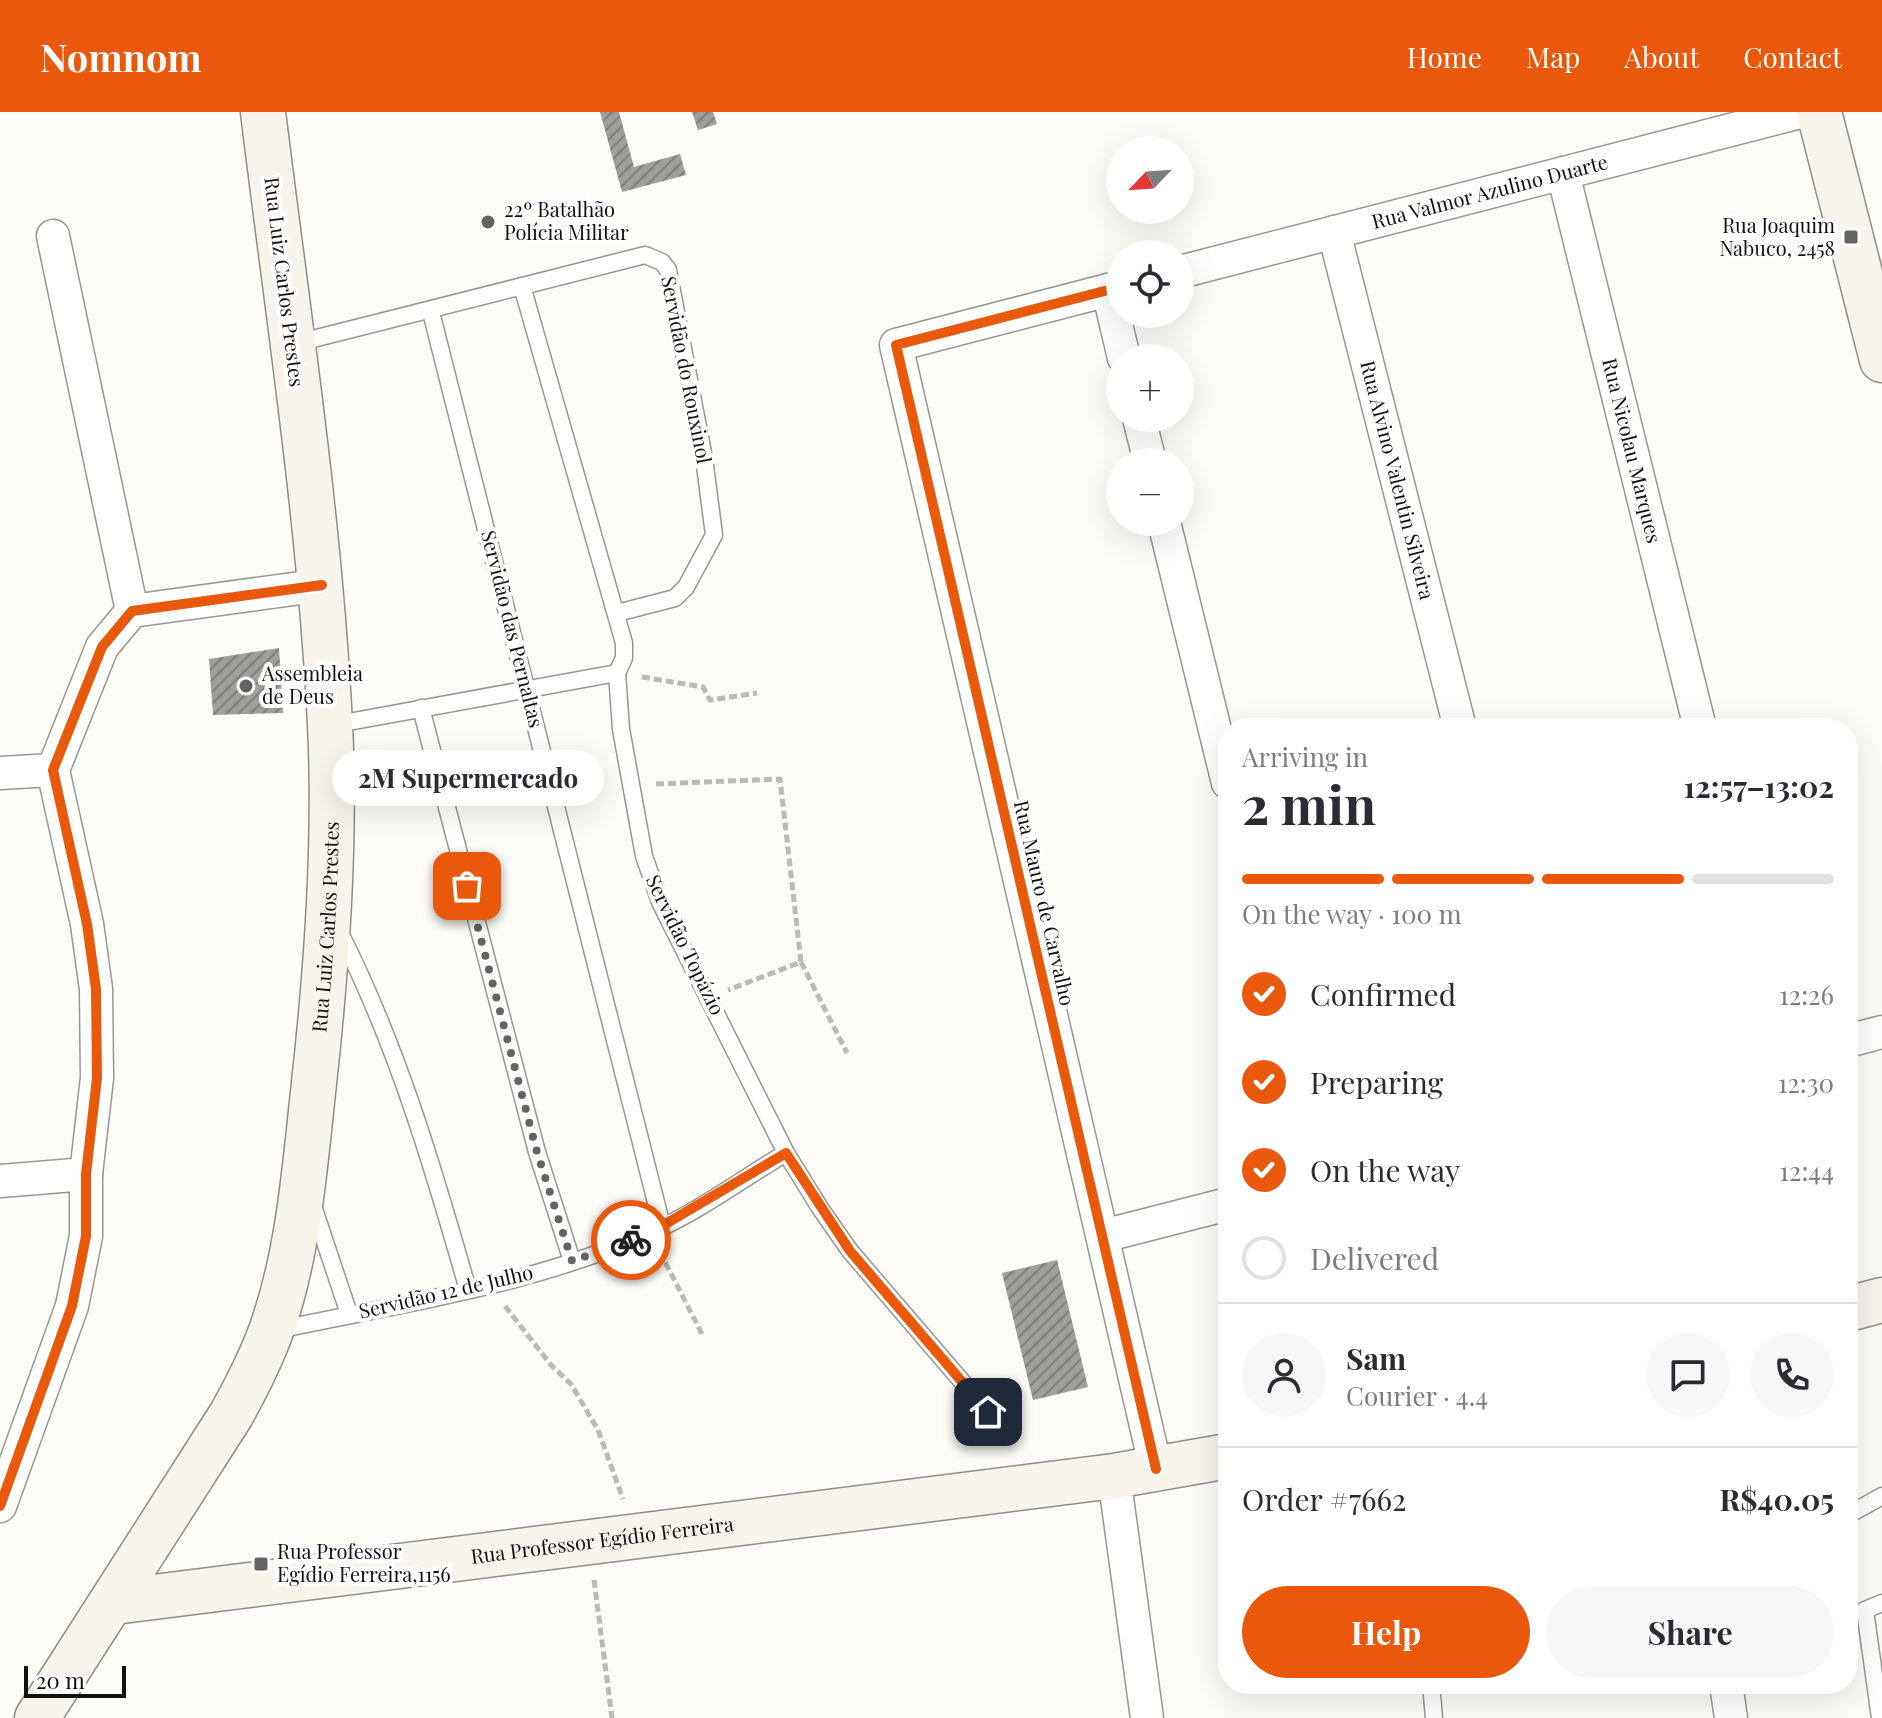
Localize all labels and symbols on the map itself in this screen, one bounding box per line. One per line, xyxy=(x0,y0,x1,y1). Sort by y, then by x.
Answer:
north arrow xyxy=(1106,136,1194,224)
street label: Rua Valmor Azulino Duarte xyxy=(1369,147,1610,234)
street label: Rua Luiz Carlos Prestes xyxy=(259,175,312,388)
place label: 22º Batalhão Polícia Militar xyxy=(504,195,629,245)
place label: Rua Joaquim Nabuco, 2458 xyxy=(1719,211,1835,261)
marker: 22º Batalhão Polícia Militar xyxy=(479,213,497,231)
marker: Rua Joaquim Nabuco, 2458 xyxy=(1842,228,1860,246)
street label: Servidão do Rouxinol xyxy=(656,274,719,466)
street label: Rua Nicolau Marques xyxy=(1597,355,1669,546)
street label: Rua Alvino Valentin Silveira xyxy=(1355,357,1442,602)
street label: Servidão das Pernaltas xyxy=(476,527,551,730)
place label: Assembleia de Deus xyxy=(261,659,363,709)
marker: Assembleia de Deus xyxy=(237,677,255,695)
callout: 2M Supermercado xyxy=(331,750,603,806)
street label: Rua Mauro de Carvalho xyxy=(1009,797,1082,1008)
street label: Rua Luiz Carlos Prestes xyxy=(304,821,344,1033)
pin xyxy=(433,852,501,920)
street label: Servidão Topázio xyxy=(641,870,732,1019)
courier xyxy=(591,1200,671,1280)
street label: Servidão 12 de Julho xyxy=(356,1257,535,1324)
pin xyxy=(954,1378,1022,1446)
street label: Rua Professor Egídio Ferreira xyxy=(469,1509,735,1569)
place label: Rua Professor Egídio Ferreira,1156 xyxy=(277,1537,451,1587)
marker: Rua Professor Egídio Ferreira,1156 xyxy=(252,1555,270,1573)
scale bar xyxy=(24,1662,126,1698)

